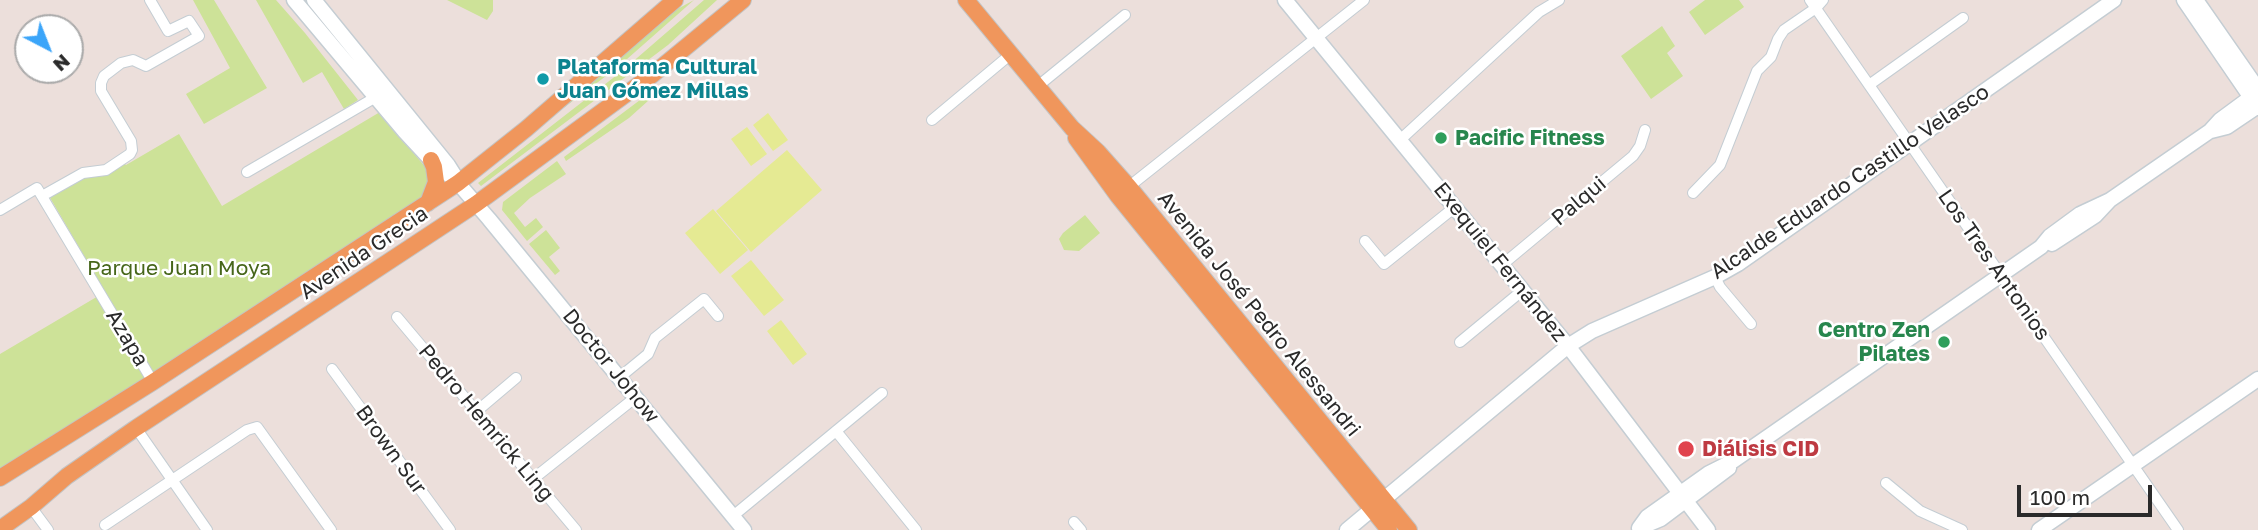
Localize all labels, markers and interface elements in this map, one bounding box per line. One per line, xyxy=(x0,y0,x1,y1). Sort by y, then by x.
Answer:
north arrow xyxy=(14,14,84,84)
text: N xyxy=(49,50,75,77)
place label: Plataforma Cultural Juan Gómez Millas xyxy=(557,54,757,104)
marker: Plataforma Cultural Juan Gómez Millas xyxy=(535,71,551,87)
street label: Alcalde Eduardo Castillo Velasco xyxy=(1706,79,1994,285)
place label: Pacific Fitness xyxy=(1455,125,1605,151)
marker: Pacific Fitness xyxy=(1433,130,1449,146)
street label: Palqui xyxy=(1547,171,1611,231)
street label: Exequiel Fernández xyxy=(1428,177,1572,347)
street label: Los Tres Antonios xyxy=(1932,185,2056,345)
street label: Avenida José Pedro Alessandri xyxy=(1152,186,1366,442)
street label: Avenida Grecia xyxy=(295,201,433,305)
park label: Parque Juan Moya xyxy=(87,255,271,281)
street label: Doctor Johow xyxy=(557,304,665,428)
street label: Azapa xyxy=(100,305,154,371)
place label: Centro Zen Pilates xyxy=(1818,317,1930,367)
marker: Centro Zen Pilates xyxy=(1936,334,1952,350)
street label: Pedro Hemrick Ling xyxy=(413,339,559,507)
street label: Brown Sur xyxy=(350,401,432,499)
place label: Diálisis CID xyxy=(1702,436,1819,462)
marker: Diálisis CID xyxy=(1676,439,1696,459)
scale bar xyxy=(2020,470,2155,514)
text: 100 m xyxy=(2030,484,2090,510)

